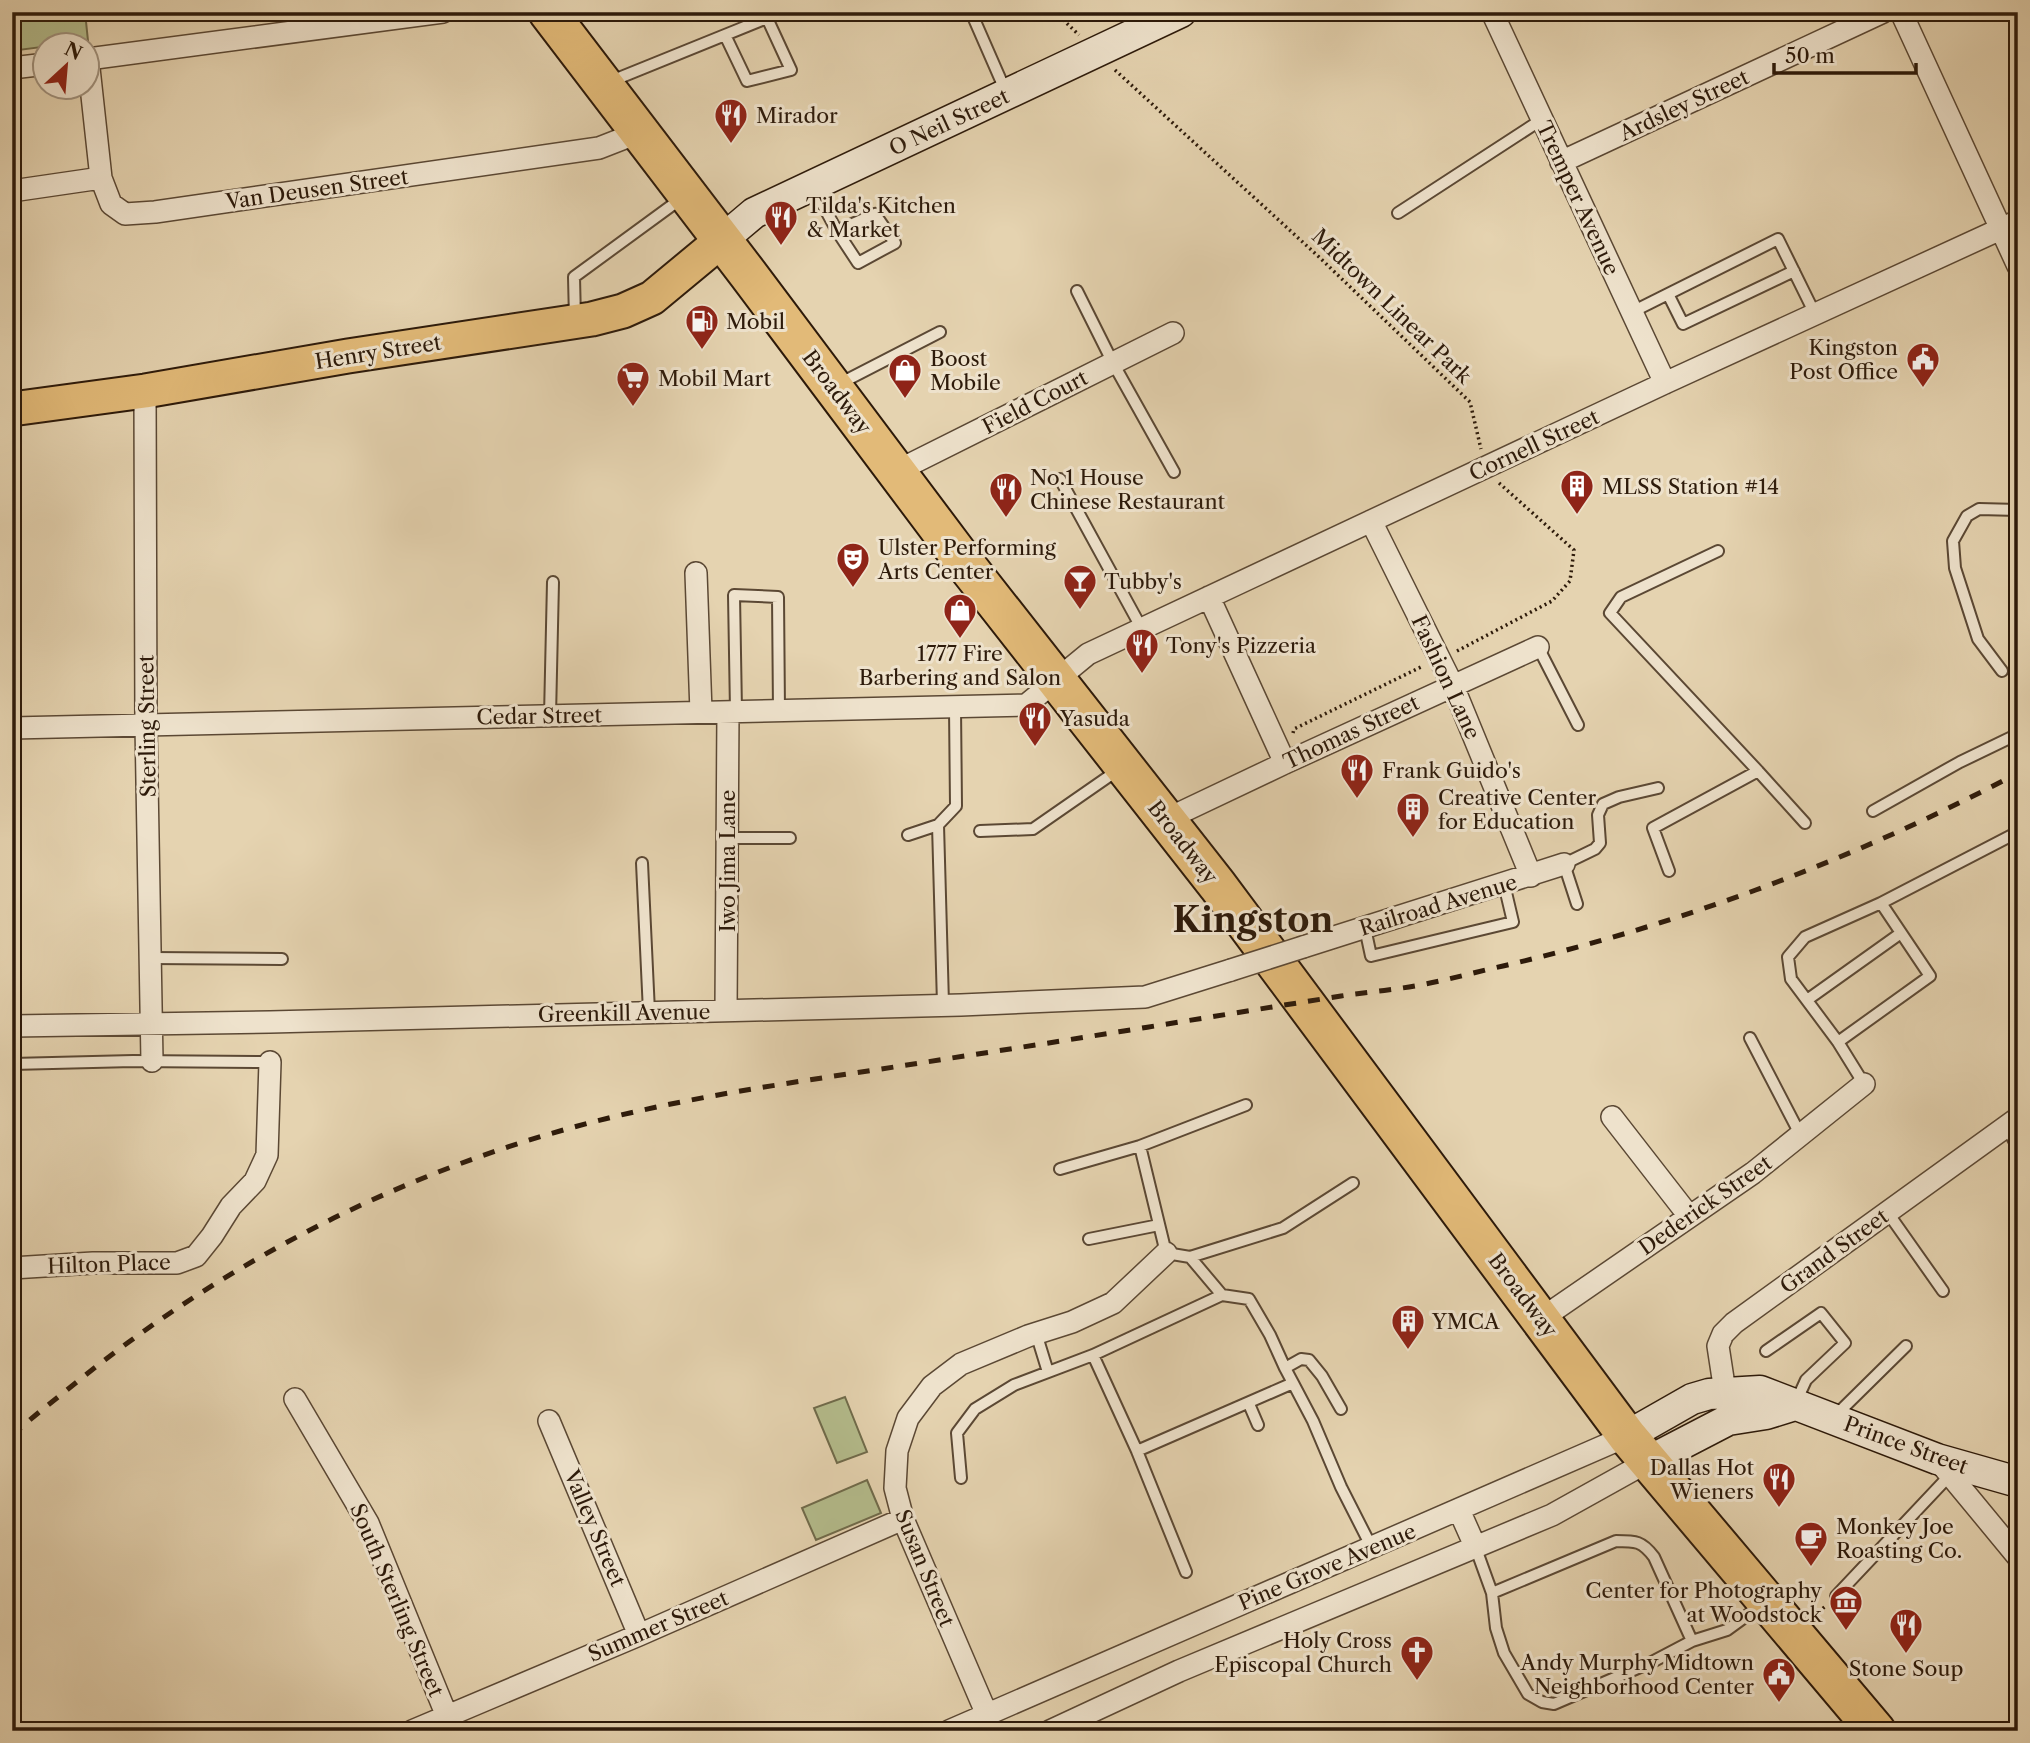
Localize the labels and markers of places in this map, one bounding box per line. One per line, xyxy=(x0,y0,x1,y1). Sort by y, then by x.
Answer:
restaurant icon: Mirador xyxy=(712,96,750,145)
place label: Mirador xyxy=(756,103,838,128)
place label: Tilda's Kitchen & Market xyxy=(806,193,956,242)
restaurant icon: Tilda's Kitchen & Market xyxy=(762,198,800,247)
fuel station icon: Mobil xyxy=(683,302,721,351)
place label: Mobil xyxy=(726,309,785,334)
place label: Kingston Post Office xyxy=(1789,335,1898,384)
public building icon: Kingston Post Office xyxy=(1904,340,1942,389)
place label: Boost Mobile xyxy=(930,346,1001,395)
shop icon: Boost Mobile xyxy=(886,351,924,400)
supermarket icon: Mobil Mart xyxy=(614,359,652,408)
place label: Mobil Mart xyxy=(658,366,771,391)
place label: No.1 House Chinese Restaurant xyxy=(1030,465,1226,514)
building icon: MLSS Station #14 xyxy=(1558,467,1596,516)
restaurant icon: No.1 House Chinese Restaurant xyxy=(987,470,1025,519)
place label: MLSS Station #14 xyxy=(1602,474,1779,499)
place label: Ulster Performing Arts Center xyxy=(877,535,1057,584)
theatre icon: Ulster Performing Arts Center xyxy=(834,540,872,589)
bar icon: Tubby's xyxy=(1061,562,1099,611)
place label: Tubby's xyxy=(1104,569,1182,594)
shop icon: 1777 Fire Barbering and Salon xyxy=(941,591,979,640)
restaurant icon: Tony's Pizzeria xyxy=(1123,626,1161,675)
place label: Tony's Pizzeria xyxy=(1166,633,1317,658)
place label: 1777 Fire Barbering and Salon xyxy=(859,641,1061,690)
restaurant icon: Yasuda xyxy=(1016,699,1054,748)
place label: Yasuda xyxy=(1059,706,1131,731)
restaurant icon: Frank Guido's xyxy=(1338,751,1376,800)
place label: Frank Guido's xyxy=(1382,758,1521,783)
place label: Creative Center for Education xyxy=(1438,785,1597,834)
building icon: Creative Center for Education xyxy=(1394,790,1432,839)
building icon: YMCA xyxy=(1389,1302,1427,1351)
place label: YMCA xyxy=(1431,1309,1500,1334)
place label: Dallas Hot Wieners xyxy=(1650,1455,1755,1504)
restaurant icon: Dallas Hot Wieners xyxy=(1760,1460,1798,1509)
place label: Monkey Joe Roasting Co. xyxy=(1836,1514,1962,1563)
cafe icon: Monkey Joe Roasting Co. xyxy=(1792,1519,1830,1568)
place label: Center for Photography at Woodstock xyxy=(1585,1578,1823,1627)
museum icon: Center for Photography at Woodstock xyxy=(1827,1583,1865,1632)
restaurant icon: Stone Soup xyxy=(1887,1606,1925,1655)
place label: Holy Cross Episcopal Church xyxy=(1214,1628,1392,1677)
church icon: Holy Cross Episcopal Church xyxy=(1398,1633,1436,1682)
place label: Andy Murphy Midtown Neighborhood Center xyxy=(1520,1650,1754,1699)
public building icon: Andy Murphy Midtown Neighborhood Center xyxy=(1760,1655,1798,1704)
place label: Stone Soup xyxy=(1849,1656,1963,1681)

